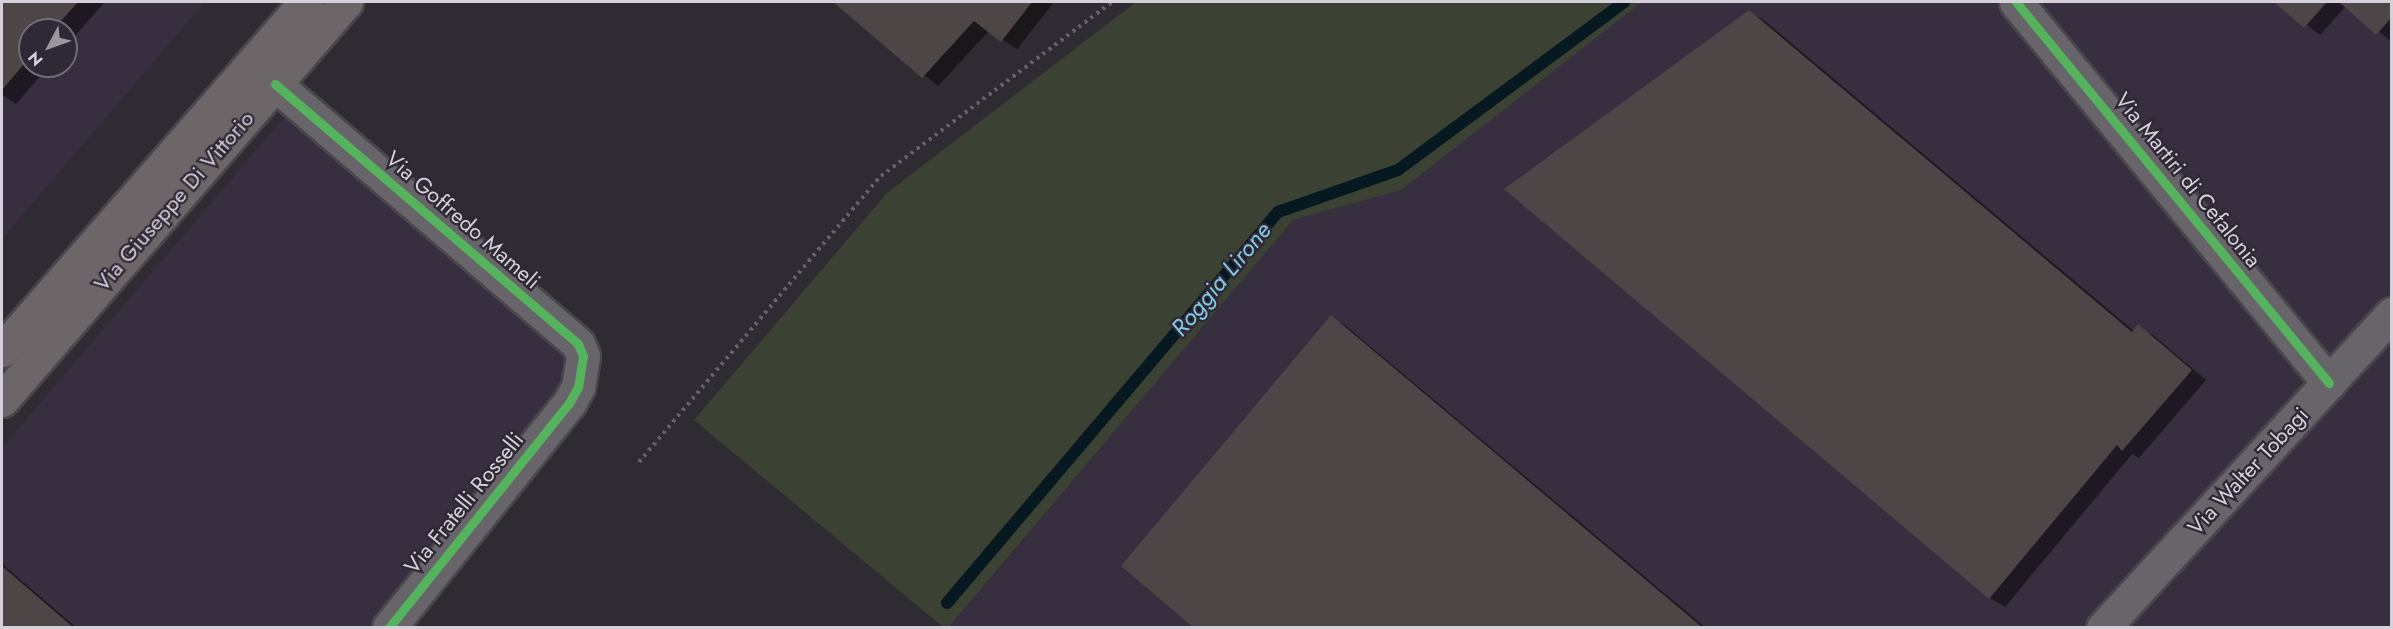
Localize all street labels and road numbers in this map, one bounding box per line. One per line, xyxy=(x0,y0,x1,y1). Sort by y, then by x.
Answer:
street label: Via Martiri di Cefalonia xyxy=(2109,87,2267,273)
street label: Via Giuseppe Di Vittorio xyxy=(88,105,260,297)
street label: Via Goffredo Mameli xyxy=(380,146,546,294)
street label: Via Walter Tobagi xyxy=(2182,402,2314,540)
street label: Via Fratelli Rosselli xyxy=(399,427,529,579)

